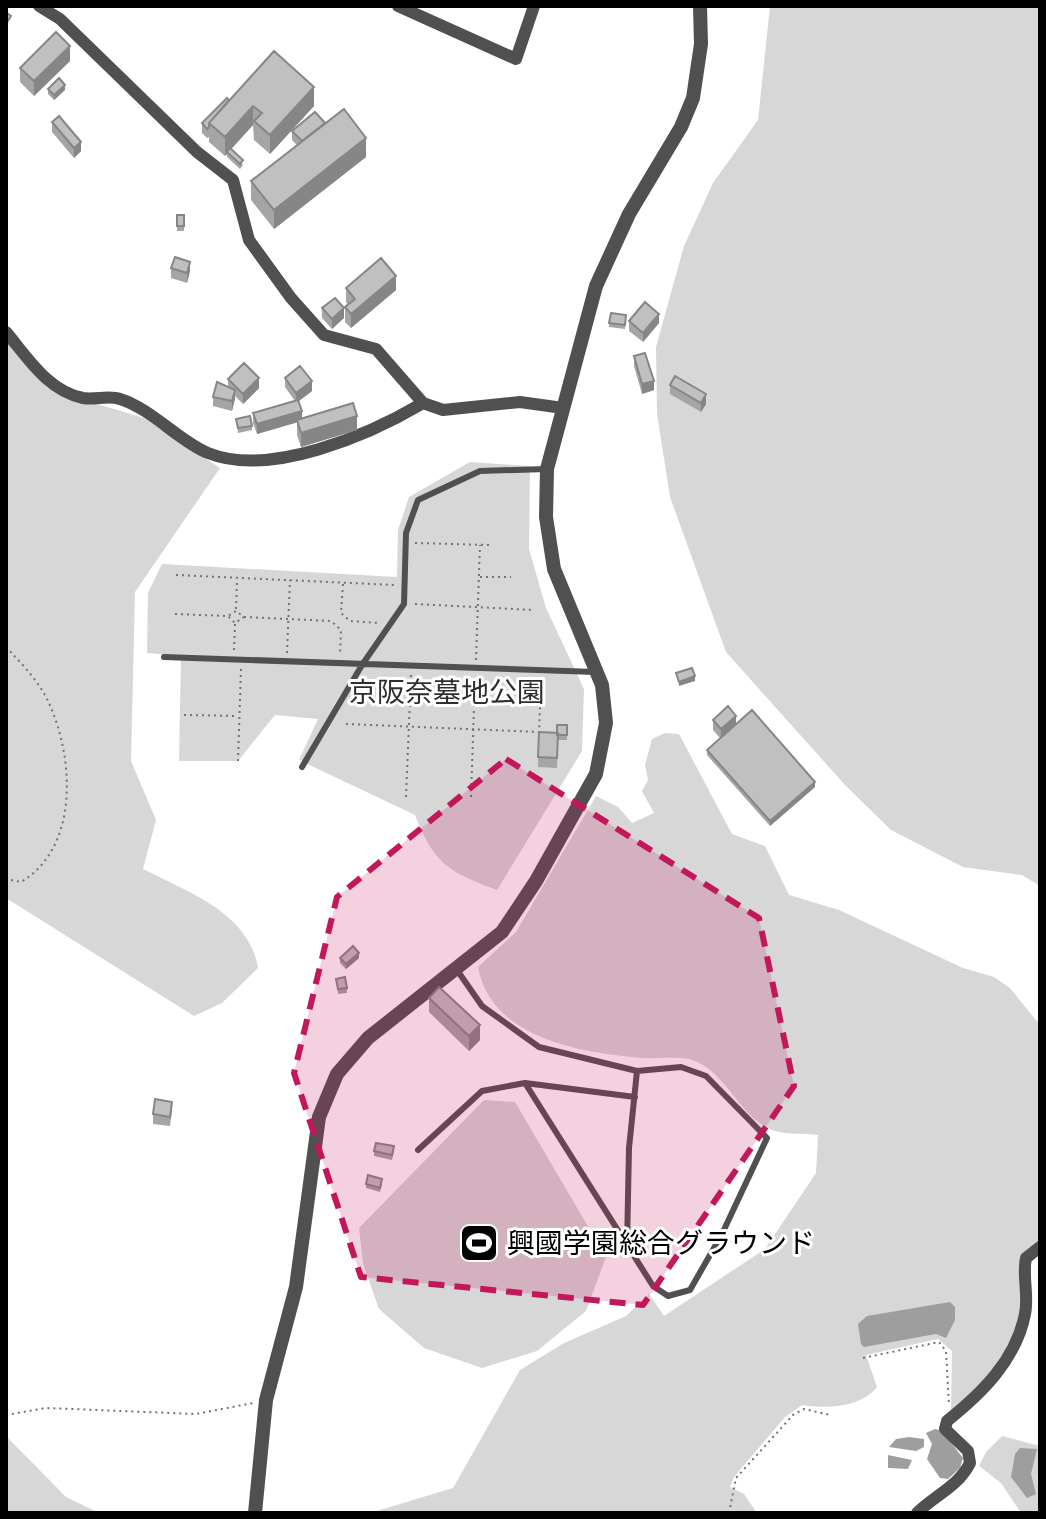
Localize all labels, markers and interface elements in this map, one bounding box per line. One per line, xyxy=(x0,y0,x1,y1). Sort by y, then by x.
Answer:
park label: 京阪奈墓地公園 xyxy=(349,676,545,709)
sports icon: 興國学園総合グラウンド xyxy=(458,1222,500,1264)
place label: 興國学園総合グラウンド xyxy=(507,1227,815,1260)

